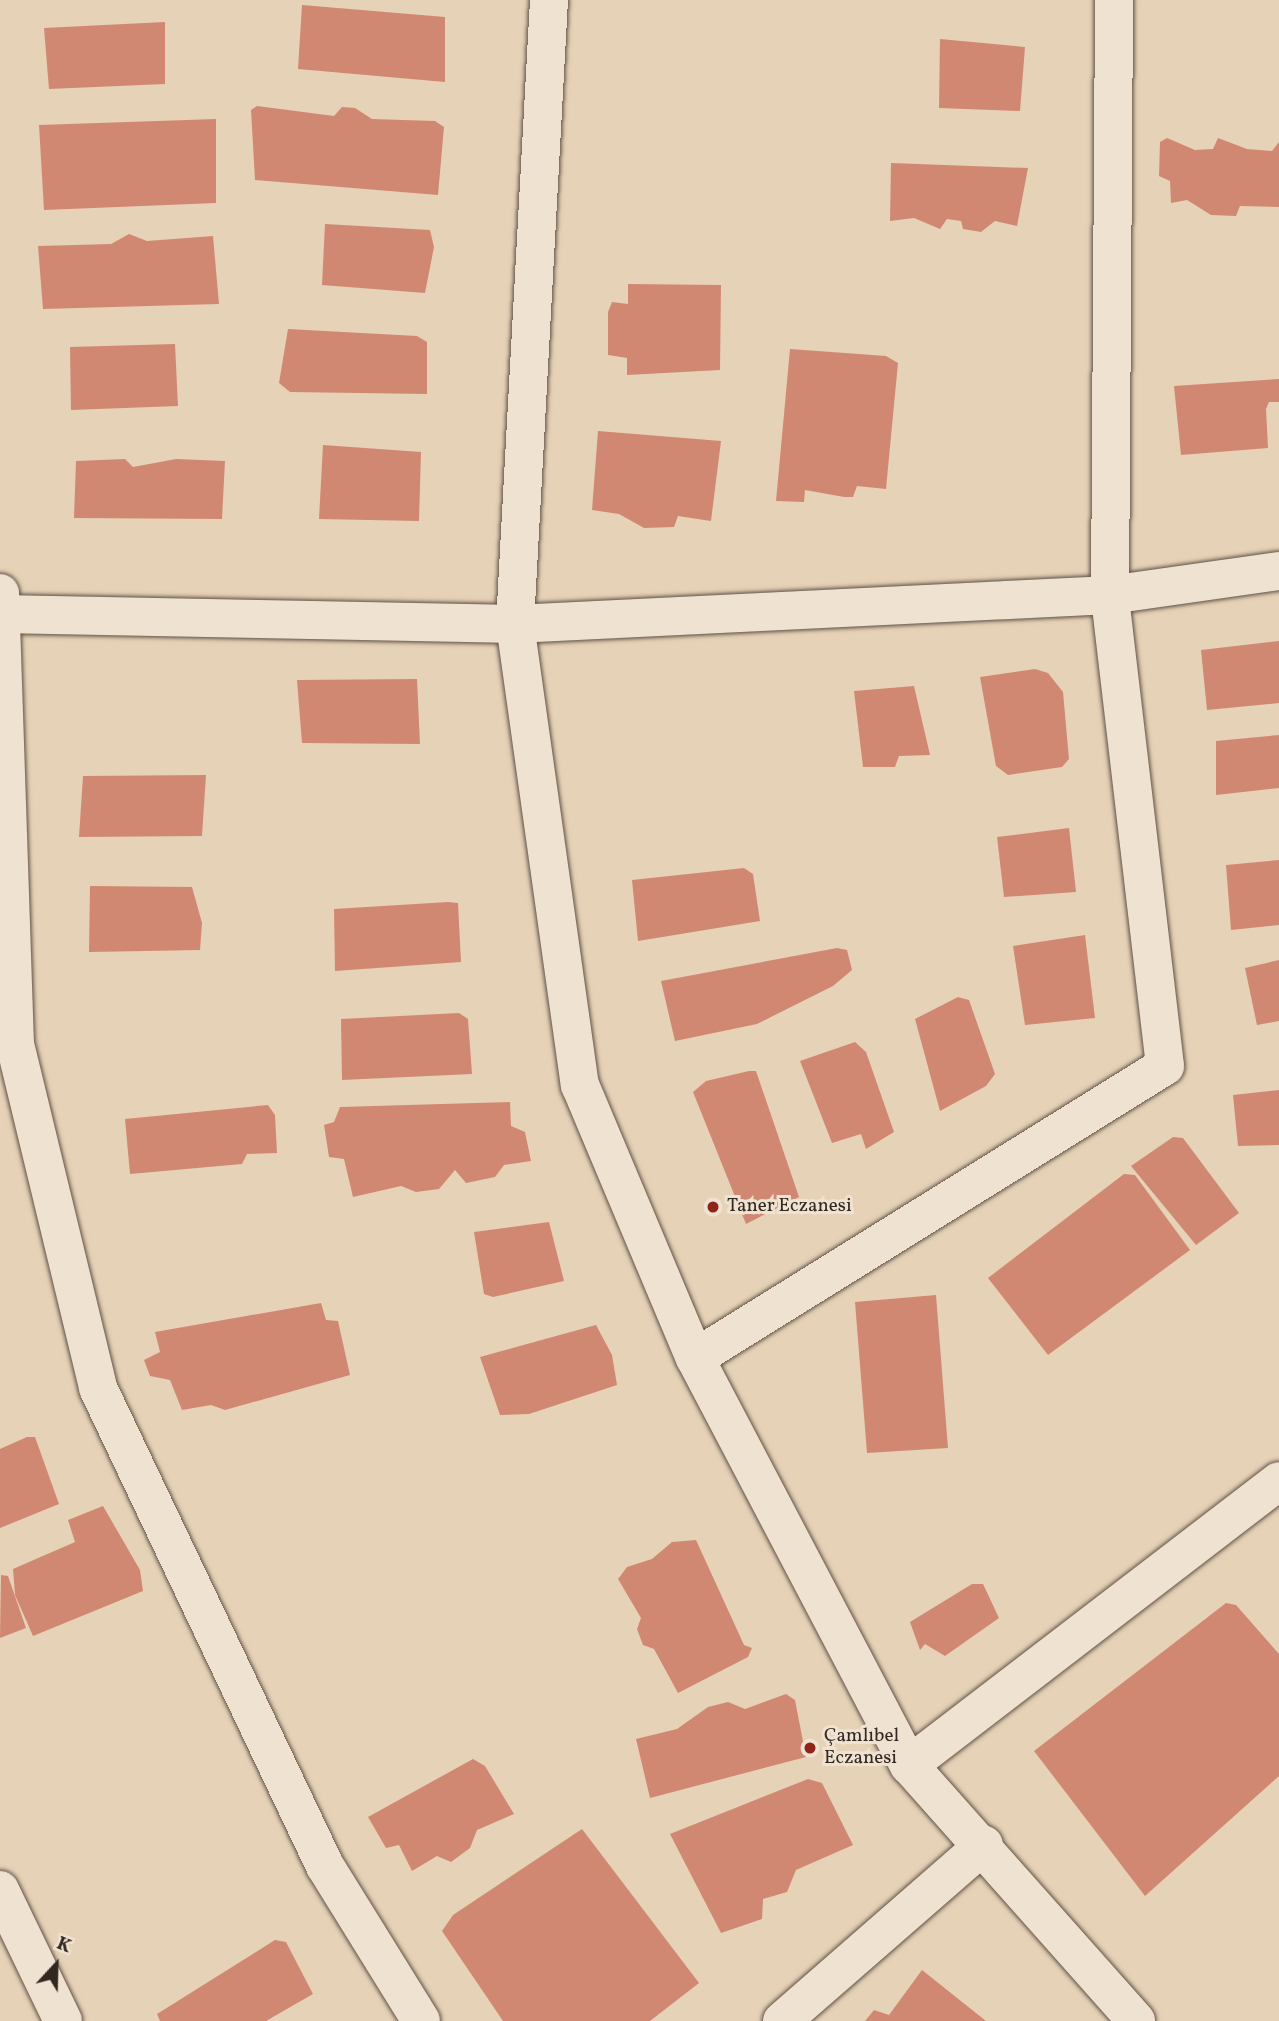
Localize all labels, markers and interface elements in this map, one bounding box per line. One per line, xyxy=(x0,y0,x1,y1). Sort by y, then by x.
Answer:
place label: Taner Eczanesi xyxy=(727,1196,852,1218)
marker: Taner Eczanesi xyxy=(705,1199,721,1215)
place label: Çamlıbel Eczanesi xyxy=(824,1726,899,1770)
marker: Çamlıbel Eczanesi xyxy=(802,1740,818,1756)
north arrow xyxy=(21,1930,91,2000)
text: K xyxy=(53,1931,75,1960)

